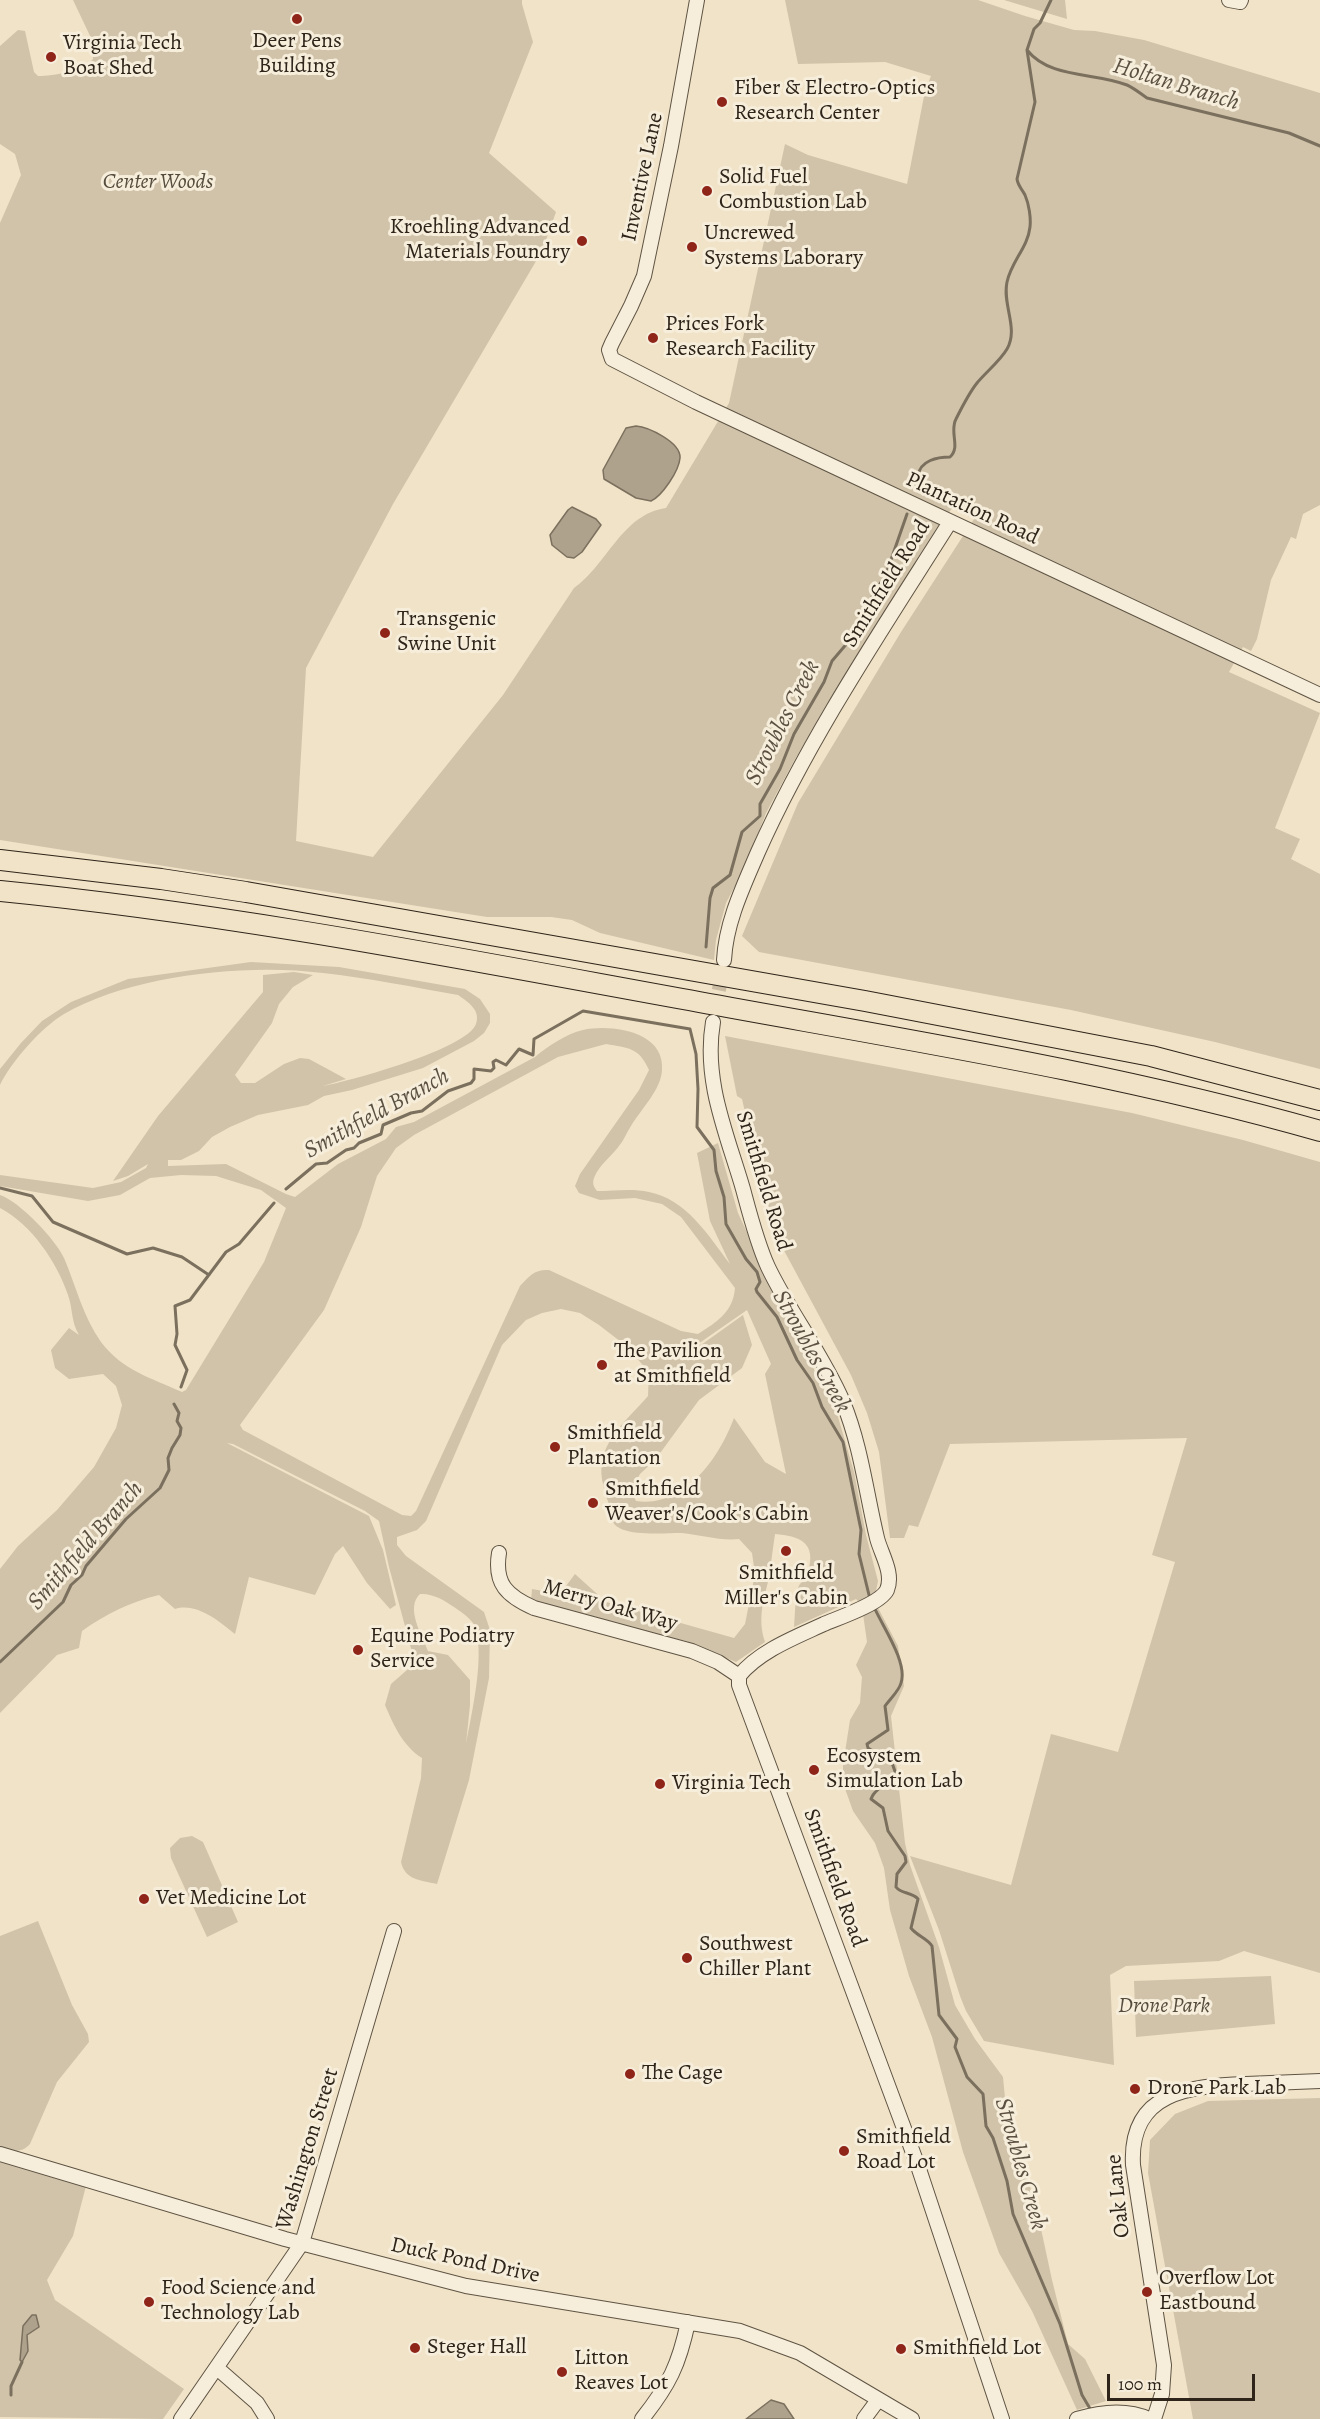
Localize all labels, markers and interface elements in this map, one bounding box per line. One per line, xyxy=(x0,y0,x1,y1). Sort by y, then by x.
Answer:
marker: Deer Pens Building xyxy=(290,12,304,26)
place label: Deer Pens Building xyxy=(252,29,342,80)
place label: Virginia Tech Boat Shed xyxy=(63,31,182,82)
marker: Virginia Tech Boat Shed xyxy=(44,50,58,64)
water label: Holtan Branch xyxy=(1109,52,1243,118)
place label: Fiber & Electro-Optics Research Center xyxy=(734,76,935,128)
marker: Fiber & Electro-Optics Research Center xyxy=(715,95,729,109)
street label: Inventive Lane xyxy=(616,110,670,244)
place label: Solid Fuel Combustion Lab xyxy=(719,165,867,216)
park label: Center Woods xyxy=(103,170,213,196)
marker: Solid Fuel Combustion Lab xyxy=(700,184,714,198)
place label: Kroehling Advanced Materials Foundry xyxy=(390,215,570,266)
place label: Uncrewed Systems Laborary xyxy=(704,221,863,272)
marker: Kroehling Advanced Materials Foundry xyxy=(575,234,589,248)
marker: Uncrewed Systems Laborary xyxy=(685,240,699,254)
place label: Prices Fork Research Facility xyxy=(665,312,815,364)
marker: Prices Fork Research Facility xyxy=(646,331,660,345)
street label: Plantation Road xyxy=(901,467,1043,551)
street label: Smithfield Road xyxy=(837,515,937,653)
place label: Transgenic Swine Unit xyxy=(397,607,496,658)
marker: Transgenic Swine Unit xyxy=(378,626,392,640)
water label: Stroubles Creek xyxy=(739,656,827,790)
water label: Smithfield Branch xyxy=(299,1062,455,1166)
street label: Smithfield Road xyxy=(729,1108,797,1254)
water label: Stroubles Creek xyxy=(765,1285,857,1419)
place label: The Pavilion at Smithfield xyxy=(614,1339,731,1390)
marker: The Pavilion at Smithfield xyxy=(595,1358,609,1372)
place label: Smithfield Plantation xyxy=(567,1421,662,1472)
marker: Smithfield Plantation xyxy=(548,1440,562,1454)
water label: Smithfield Branch xyxy=(22,1476,150,1616)
place label: Smithfield Weaver's/Cook's Cabin xyxy=(605,1477,809,1528)
marker: Smithfield Weaver's/Cook's Cabin xyxy=(586,1496,600,1510)
marker: Smithfield Miller's Cabin xyxy=(779,1544,793,1558)
place label: Smithfield Miller's Cabin xyxy=(724,1561,848,1612)
street label: Merry Oak Way xyxy=(540,1574,680,1638)
place label: Equine Podiatry Service xyxy=(370,1624,514,1676)
marker: Equine Podiatry Service xyxy=(351,1643,365,1657)
place label: Ecosystem Simulation Lab xyxy=(826,1744,963,1796)
marker: Ecosystem Simulation Lab xyxy=(807,1763,821,1777)
place label: Virginia Tech xyxy=(672,1771,791,1797)
marker: Virginia Tech xyxy=(653,1777,667,1791)
street label: Smithfield Road xyxy=(797,1805,871,1951)
place label: Vet Medicine Lot xyxy=(156,1886,306,1912)
marker: Vet Medicine Lot xyxy=(137,1892,151,1906)
place label: Southwest Chiller Plant xyxy=(699,1932,811,1984)
marker: Southwest Chiller Plant xyxy=(680,1951,694,1965)
park label: Drone Park xyxy=(1118,1994,1210,2020)
place label: The Cage xyxy=(642,2061,723,2087)
street label: Washington Street xyxy=(271,2065,345,2233)
marker: The Cage xyxy=(623,2067,637,2081)
place label: Drone Park Lab xyxy=(1147,2076,1286,2102)
marker: Drone Park Lab xyxy=(1128,2082,1142,2096)
water label: Stroubles Creek xyxy=(987,2095,1053,2233)
place label: Smithfield Road Lot xyxy=(856,2125,951,2176)
marker: Smithfield Road Lot xyxy=(837,2144,851,2158)
street label: Oak Lane xyxy=(1101,2153,1137,2239)
street label: Duck Pond Drive xyxy=(388,2232,542,2290)
place label: Overflow Lot Eastbound xyxy=(1159,2266,1275,2318)
place label: Food Science and Technology Lab xyxy=(161,2276,315,2328)
marker: Overflow Lot Eastbound xyxy=(1140,2285,1154,2299)
marker: Food Science and Technology Lab xyxy=(142,2295,156,2309)
place label: Steger Hall xyxy=(427,2335,526,2361)
place label: Smithfield Lot xyxy=(913,2336,1042,2362)
marker: Steger Hall xyxy=(408,2341,422,2355)
marker: Smithfield Lot xyxy=(894,2342,908,2356)
place label: Litton Reaves Lot xyxy=(574,2346,668,2398)
scale bar xyxy=(1110,2362,1258,2400)
marker: Litton Reaves Lot xyxy=(555,2365,569,2379)
text: 100 m xyxy=(1118,2372,1162,2396)

